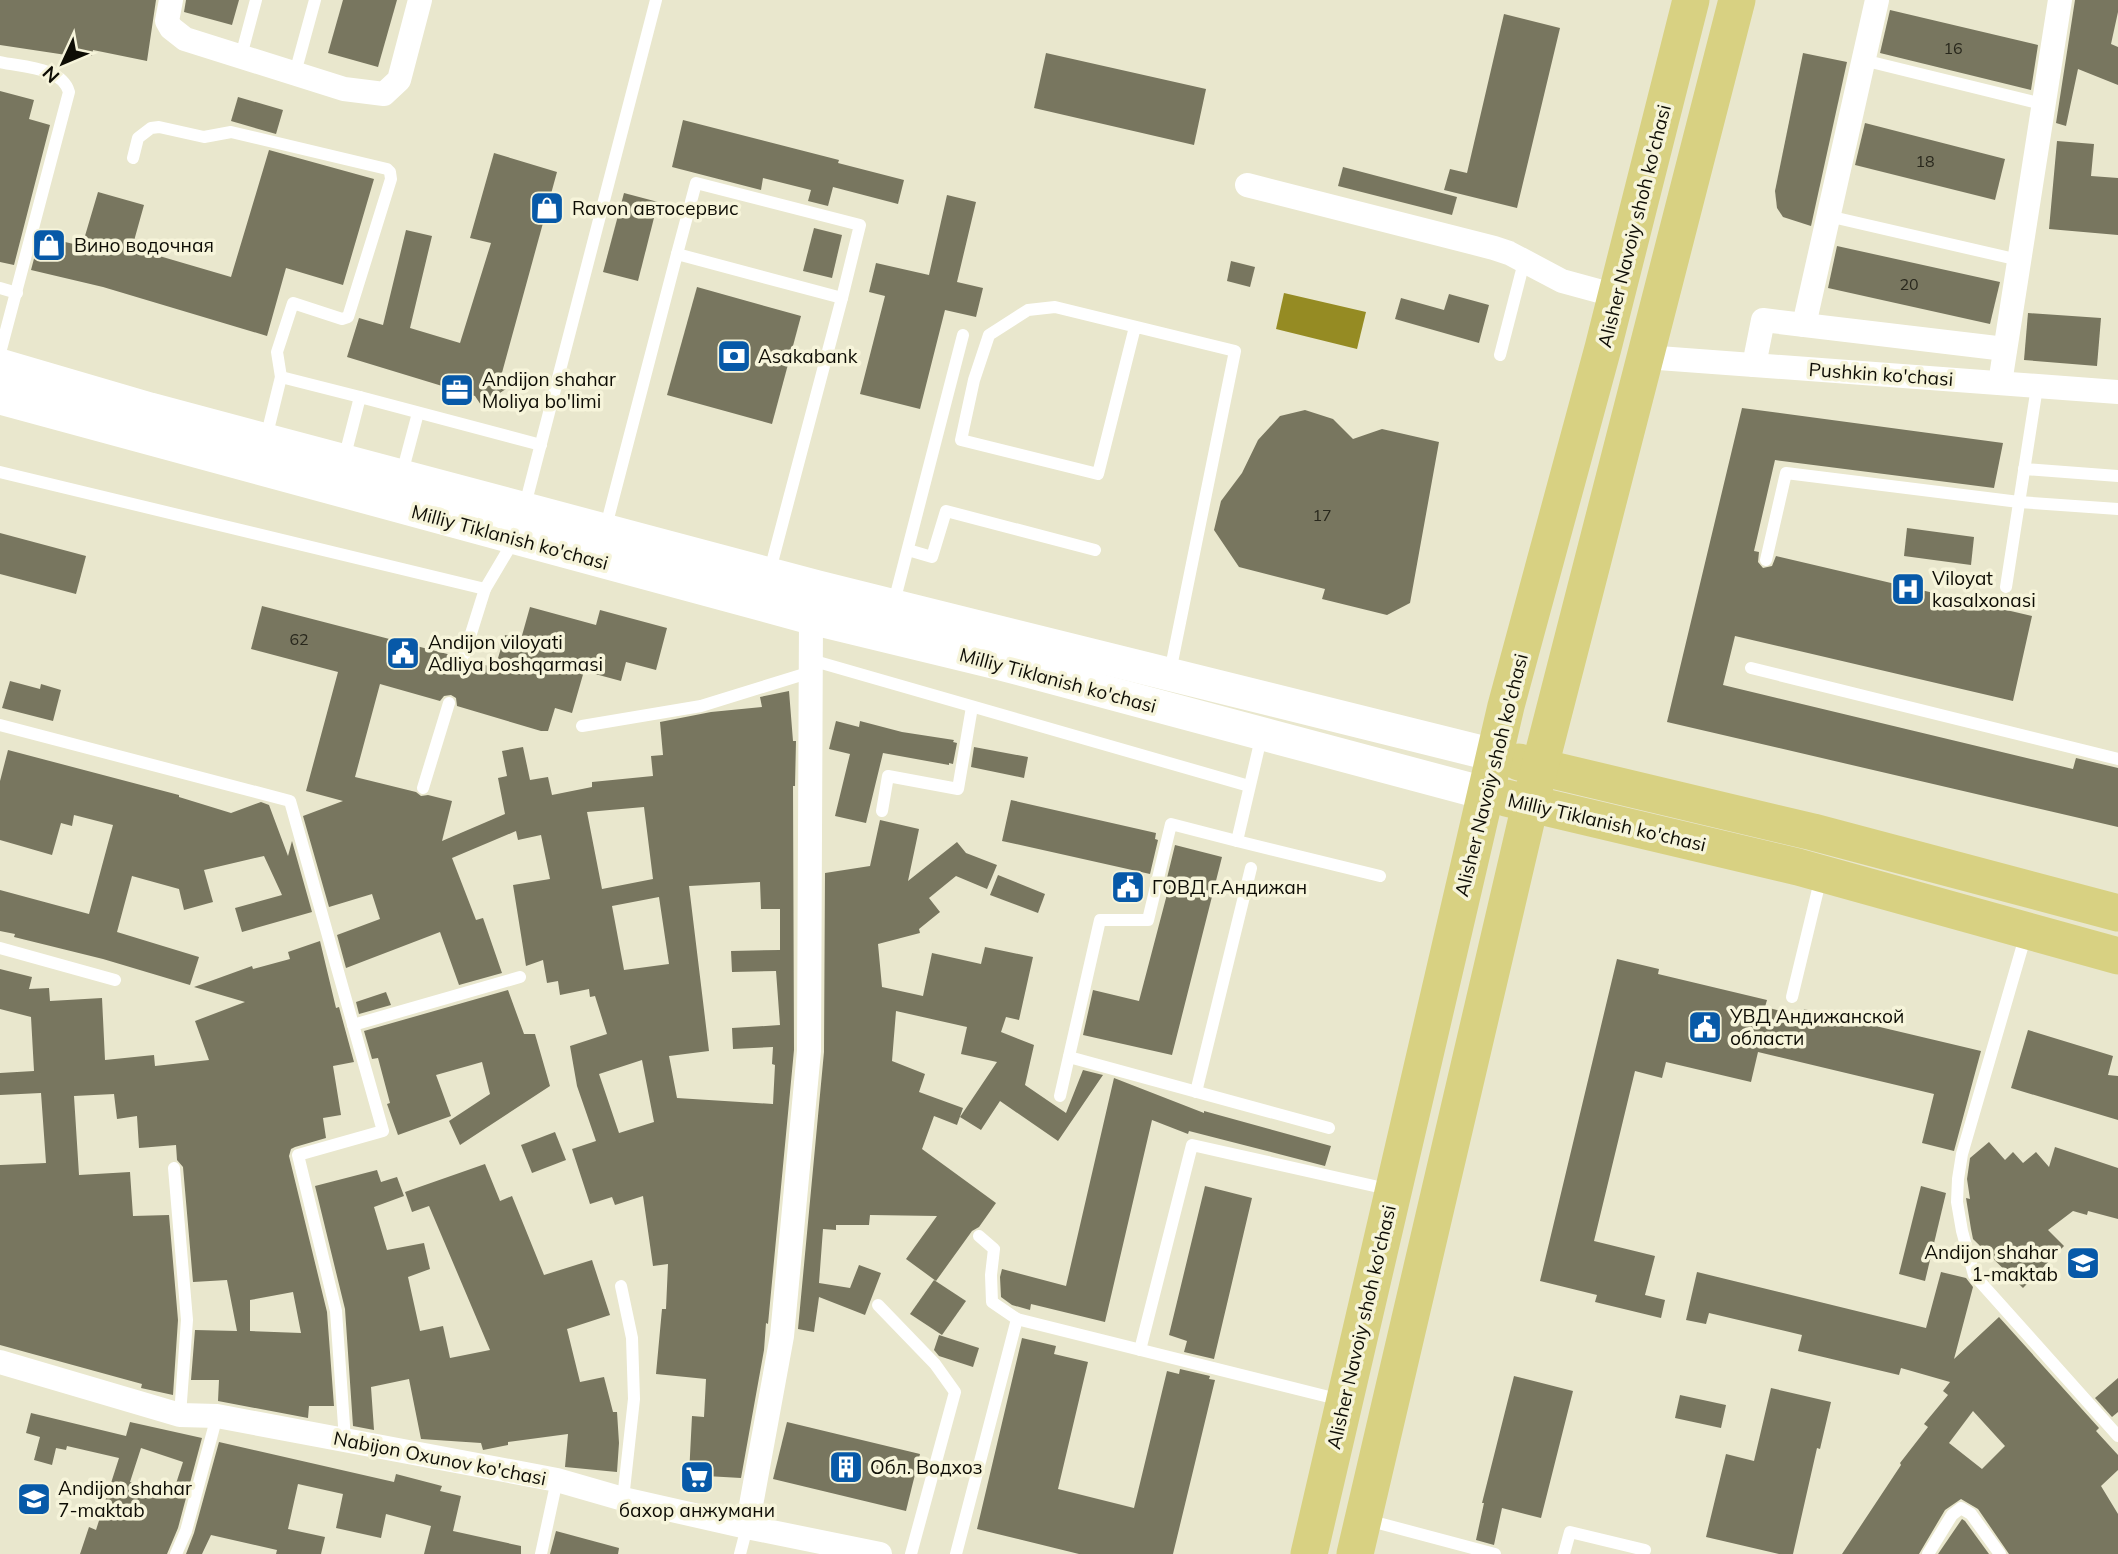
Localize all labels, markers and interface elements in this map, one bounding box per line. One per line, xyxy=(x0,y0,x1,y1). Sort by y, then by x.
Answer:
north arrow xyxy=(28,28,98,98)
house number: 16 xyxy=(1943,38,1963,58)
text: N xyxy=(37,61,64,88)
street label: Alisher Navoiy shoh ko'chasi xyxy=(1592,102,1676,350)
house number: 18 xyxy=(1915,151,1935,171)
shop icon: Ravon автосервис xyxy=(528,189,566,227)
place label: Ravon автосервис xyxy=(572,196,739,220)
shop icon: Вино водочная xyxy=(30,226,68,264)
place label: Вино водочная xyxy=(74,233,214,257)
house number: 20 xyxy=(1899,274,1919,294)
bank icon: Asakabank xyxy=(715,337,753,375)
place label: Asakabank xyxy=(758,344,858,368)
street label: Pushkin ko'chasi xyxy=(1808,357,1954,391)
place label: Andijon shahar Moliya bo'limi xyxy=(482,367,616,413)
office icon: Andijon shahar Moliya bo'limi xyxy=(438,371,476,409)
street label: Milliy Tiklanish ko'chasi xyxy=(409,499,611,575)
house number: 17 xyxy=(1312,505,1332,525)
place label: Viloyat kasalxonasi xyxy=(1932,566,2036,612)
hospital icon: Viloyat kasalxonasi xyxy=(1889,570,1927,608)
house number: 62 xyxy=(289,629,309,649)
place label: Andijon viloyati Adliya boshqarmasi xyxy=(428,630,603,676)
public building icon: Andijon viloyati Adliya boshqarmasi xyxy=(384,634,422,672)
street label: Milliy Tiklanish ko'chasi xyxy=(957,642,1159,718)
street label: Alisher Navoiy shoh ko'chasi xyxy=(1449,651,1533,899)
street label: Milliy Tiklanish ko'chasi xyxy=(1506,787,1708,857)
public building icon: ГОВД г.Андижан xyxy=(1109,868,1147,906)
place label: ГОВД г.Андижан xyxy=(1152,875,1307,899)
place label: УВД Андижанской области xyxy=(1729,1004,1904,1050)
public building icon: УВД Андижанской области xyxy=(1686,1008,1724,1046)
street label: Alisher Navoiy shoh ko'chasi xyxy=(1321,1203,1401,1451)
place label: Andijon shahar 1-maktab xyxy=(1924,1240,2058,1286)
school or university icon: Andijon shahar 1-maktab xyxy=(2064,1244,2102,1282)
street label: Nabijon Oxunov ko'chasi xyxy=(332,1426,548,1490)
building icon: Обл. Водхоз xyxy=(827,1448,865,1486)
place label: Обл. Водхоз xyxy=(870,1455,982,1479)
supermarket icon: бахор анжумани xyxy=(678,1458,716,1496)
place label: Andijon shahar 7-maktab xyxy=(58,1476,192,1522)
school or university icon: Andijon shahar 7-maktab xyxy=(15,1480,53,1518)
place label: бахор анжумани xyxy=(619,1498,775,1522)

